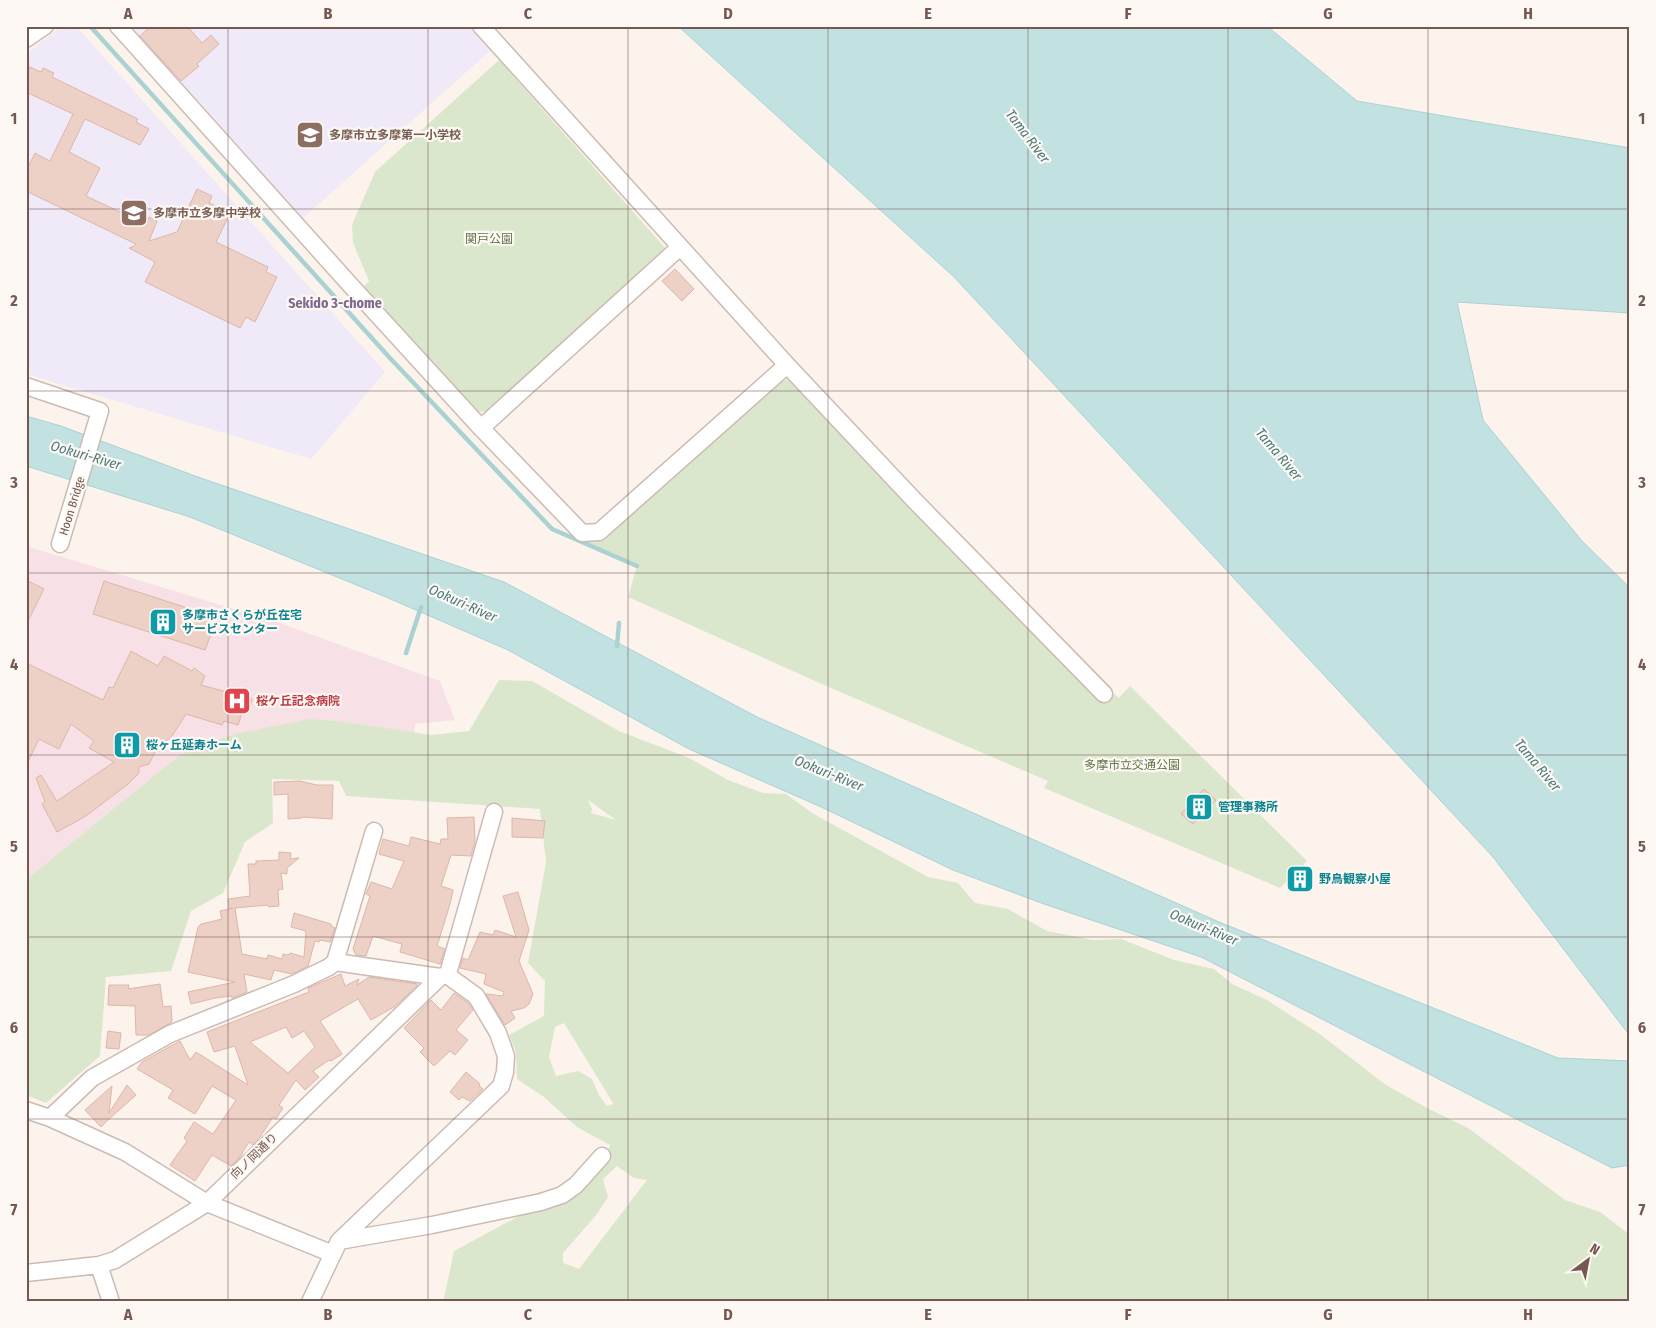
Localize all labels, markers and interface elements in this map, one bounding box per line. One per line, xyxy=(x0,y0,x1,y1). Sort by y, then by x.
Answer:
text: A xyxy=(123,4,133,23)
text: B xyxy=(324,4,333,23)
text: C xyxy=(524,4,533,23)
text: D xyxy=(723,4,733,23)
text: E xyxy=(924,4,932,23)
text: F xyxy=(1124,4,1132,23)
text: G xyxy=(1323,4,1333,23)
text: H xyxy=(1523,4,1533,23)
water label: Tama River xyxy=(1002,106,1054,167)
text: 1 xyxy=(11,109,17,128)
text: 1 xyxy=(1639,109,1645,128)
school or university icon: 多摩市立多摩第一小学校 xyxy=(295,120,325,150)
place label: 多摩市立多摩第一小学校 xyxy=(329,128,461,142)
school or university icon: 多摩市立多摩中学校 xyxy=(119,198,149,228)
place label: 多摩市立多摩中学校 xyxy=(153,206,261,220)
park label: 関戸公園 xyxy=(465,232,513,246)
text: 2 xyxy=(9,291,18,310)
text: 2 xyxy=(1637,291,1646,310)
district label: Sekido 3-chome xyxy=(288,295,382,312)
water label: Tama River xyxy=(1252,425,1306,485)
water label: Ookuri-River xyxy=(49,437,124,474)
text: 3 xyxy=(9,473,18,492)
text: 3 xyxy=(1637,473,1646,492)
street label: Hoon Bridge xyxy=(56,475,88,537)
water label: Ookuri-River xyxy=(426,581,500,626)
building icon: 多摩市さくらが丘在宅 サービスセンター xyxy=(148,607,178,637)
place label: 多摩市さくらが丘在宅 サービスセンター xyxy=(182,608,302,636)
text: 4 xyxy=(10,655,18,674)
text: 4 xyxy=(1638,655,1646,674)
hospital icon: 桜ケ丘記念病院 xyxy=(222,686,252,716)
place label: 桜ケ丘記念病院 xyxy=(256,694,340,708)
building icon: 桜ヶ丘延寿ホーム xyxy=(112,730,142,760)
water label: Tama River xyxy=(1511,736,1565,796)
place label: 桜ヶ丘延寿ホーム xyxy=(146,738,242,752)
water label: Ookuri-River xyxy=(792,752,867,795)
park label: 多摩市立交通公園 xyxy=(1084,758,1180,772)
building icon: 管理事務所 xyxy=(1184,792,1214,822)
place label: 管理事務所 xyxy=(1218,800,1278,814)
text: 5 xyxy=(10,837,18,856)
text: 5 xyxy=(1638,837,1646,856)
building icon: 野鳥観察小屋 xyxy=(1285,864,1315,894)
place label: 野鳥観察小屋 xyxy=(1319,872,1391,886)
water label: Ookuri-River xyxy=(1167,905,1242,950)
text: 6 xyxy=(10,1018,18,1037)
text: 6 xyxy=(1638,1018,1646,1037)
street label: 向ノ岡通り xyxy=(228,1130,280,1182)
text: 7 xyxy=(11,1200,18,1219)
text: 7 xyxy=(1639,1200,1646,1219)
north arrow xyxy=(1564,1236,1614,1286)
text: N xyxy=(1587,1240,1603,1259)
text: A xyxy=(123,1305,133,1324)
text: B xyxy=(324,1305,333,1324)
text: C xyxy=(524,1305,533,1324)
text: D xyxy=(723,1305,733,1324)
text: E xyxy=(924,1305,932,1324)
text: F xyxy=(1124,1305,1132,1324)
text: G xyxy=(1323,1305,1333,1324)
text: H xyxy=(1523,1305,1533,1324)

